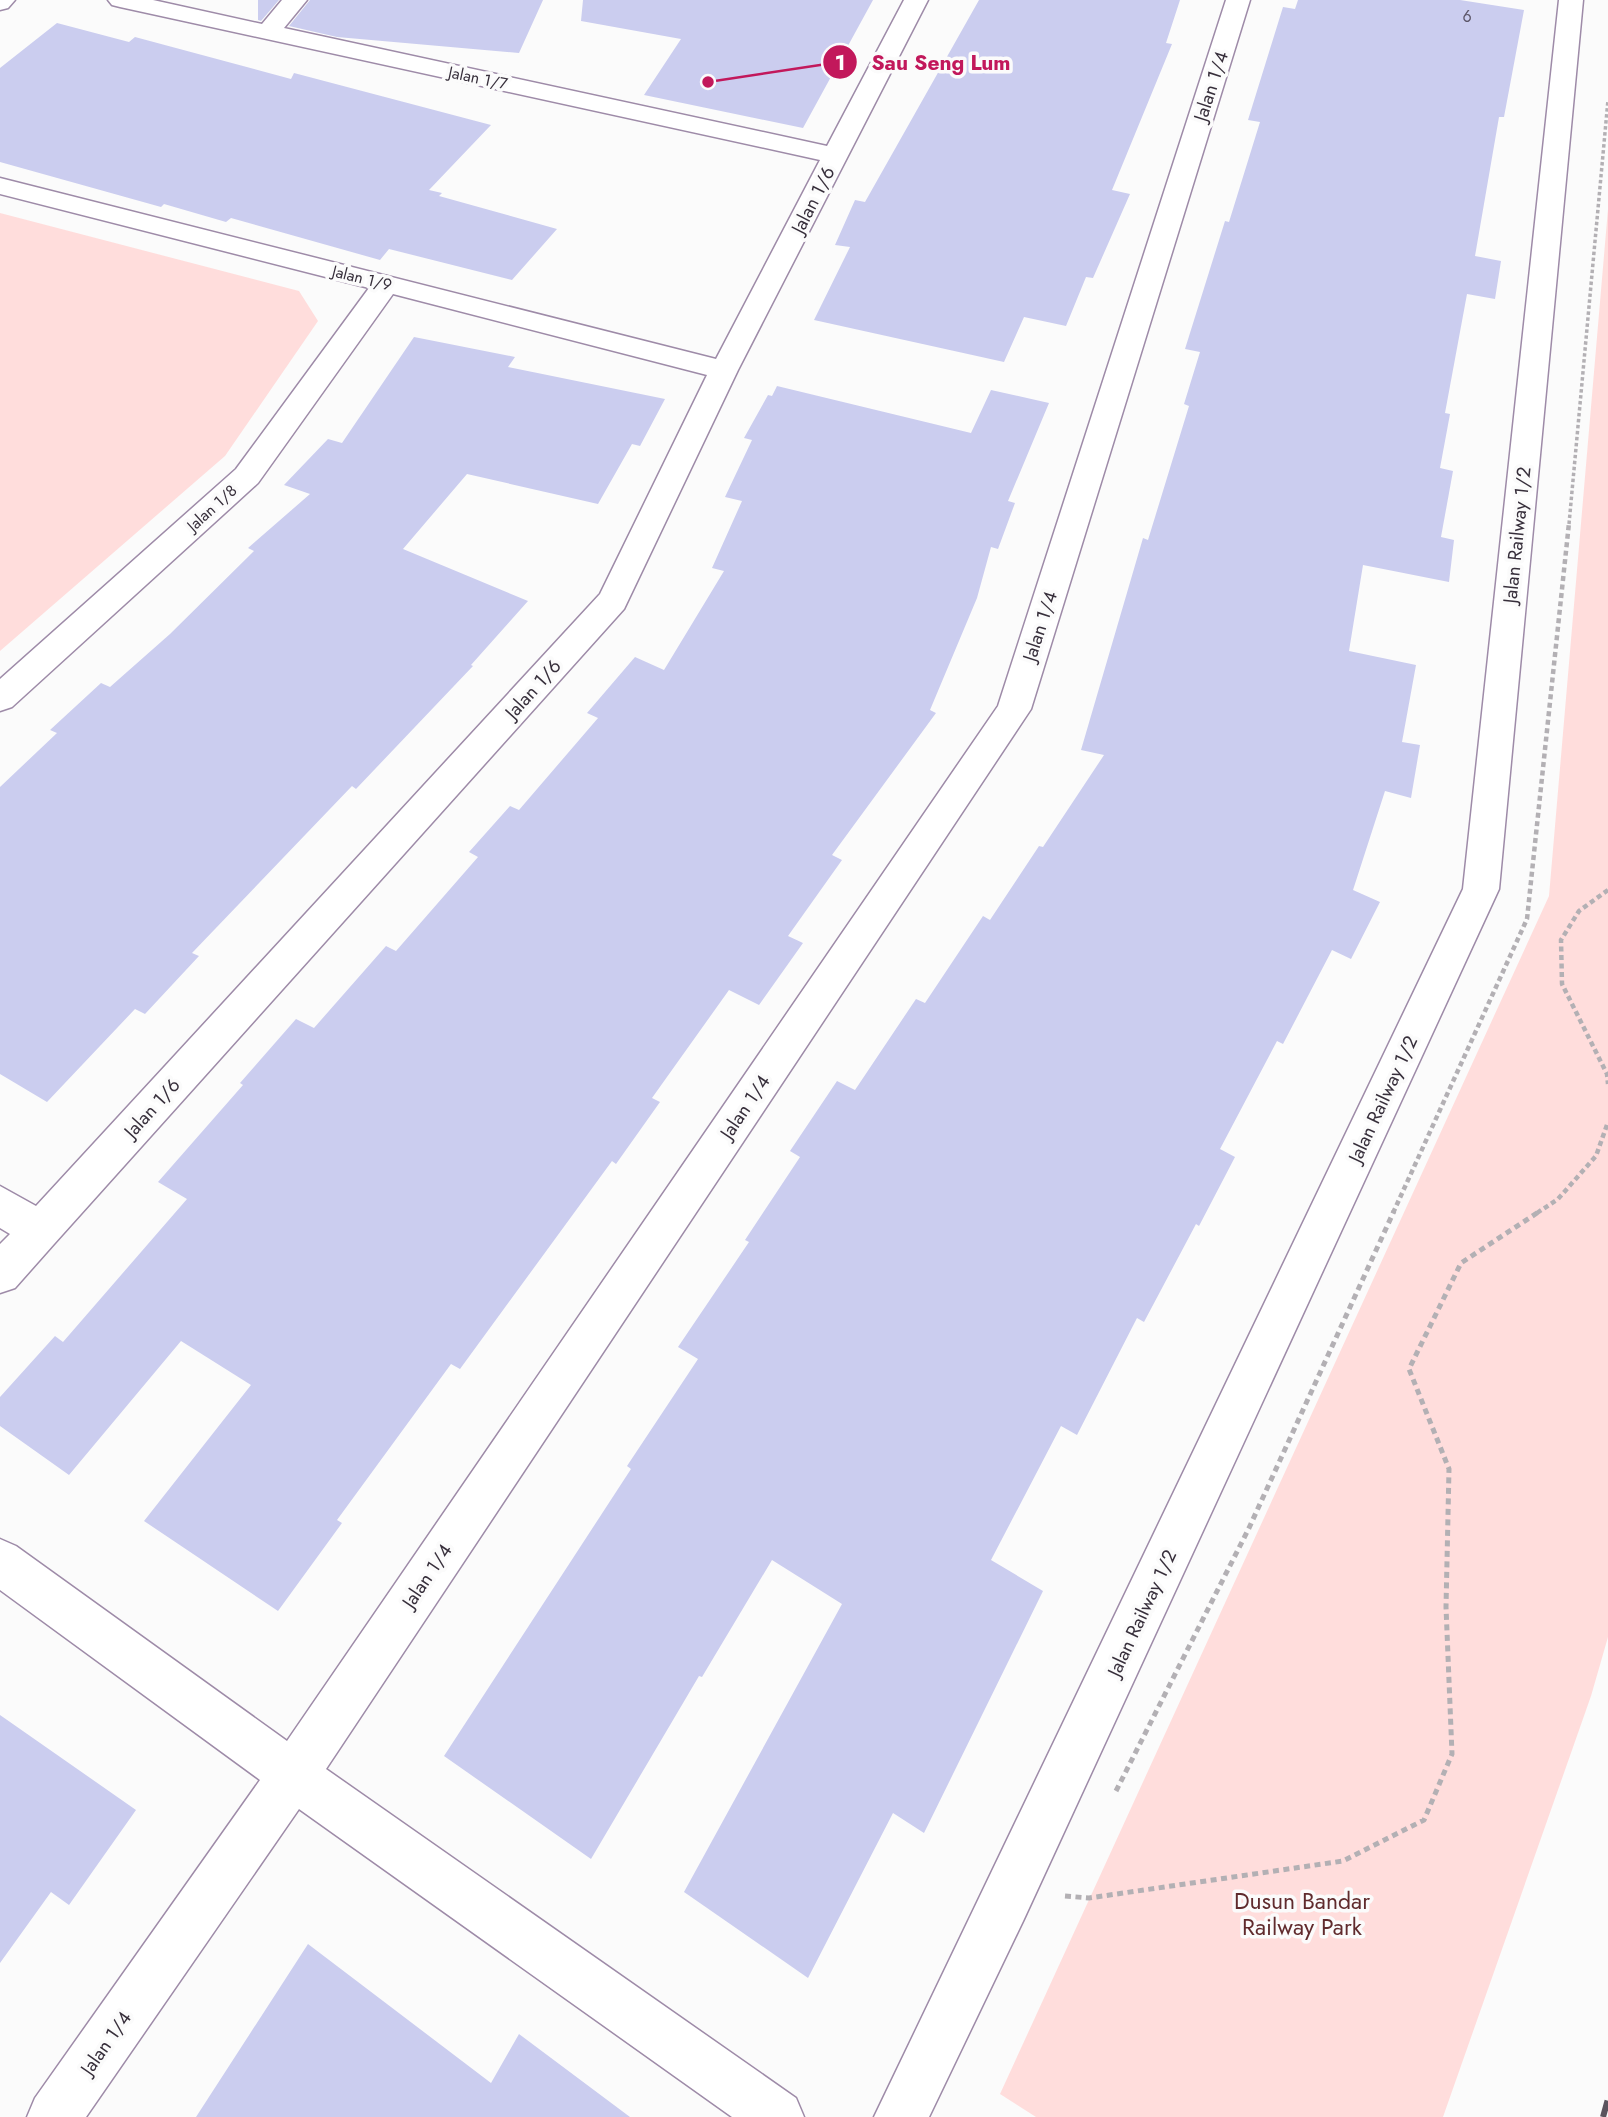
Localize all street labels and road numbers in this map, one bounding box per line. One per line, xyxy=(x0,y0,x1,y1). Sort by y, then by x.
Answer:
street label: Jalan 1/4 xyxy=(1186,47,1235,127)
street label: Jalan 1/7 xyxy=(444,60,510,96)
street label: Jalan 1/6 xyxy=(783,162,841,241)
street label: Jalan 1/9 xyxy=(328,259,394,297)
street label: Jalan Railway 1/2 xyxy=(1496,465,1538,608)
street label: Jalan 1/8 xyxy=(180,479,242,538)
street label: Jalan 1/4 xyxy=(1015,587,1064,667)
street label: Jalan 1/6 xyxy=(497,653,567,727)
street label: Jalan Railway 1/2 xyxy=(1341,1031,1424,1170)
street label: Jalan 1/4 xyxy=(712,1069,776,1147)
street label: Jalan 1/6 xyxy=(116,1072,186,1146)
street label: Jalan 1/4 xyxy=(394,1538,458,1616)
street label: Jalan Railway 1/2 xyxy=(1100,1545,1183,1684)
street label: Jalan 1/4 xyxy=(72,2006,138,2083)

